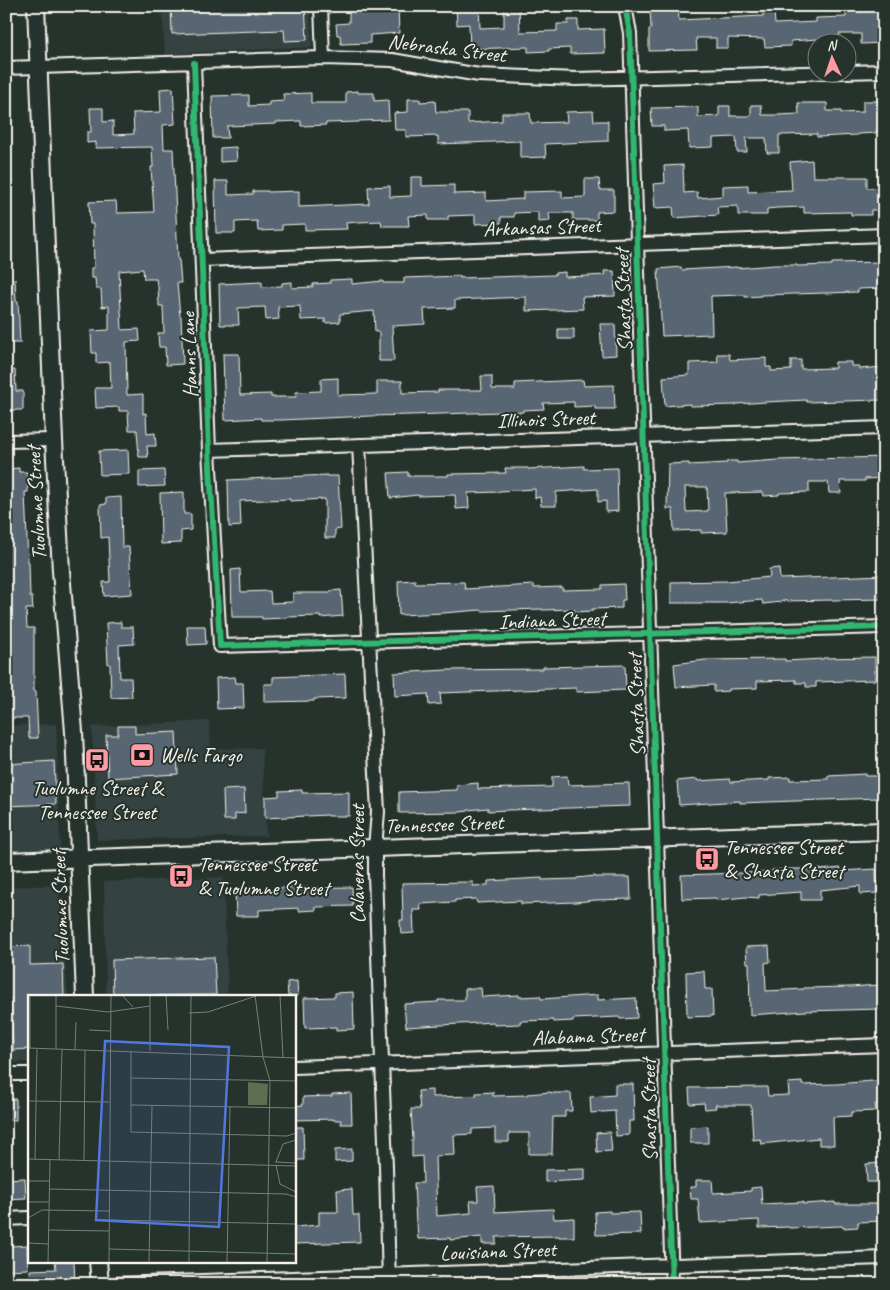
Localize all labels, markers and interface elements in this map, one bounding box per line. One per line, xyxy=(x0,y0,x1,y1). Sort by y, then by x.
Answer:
street label: Nebraska Street xyxy=(387,28,509,68)
north arrow xyxy=(808,32,858,82)
text: N xyxy=(827,37,838,54)
street label: Arkansas Street xyxy=(483,212,603,242)
street label: Shasta Street xyxy=(608,245,638,352)
street label: Hanns Lane xyxy=(174,311,203,398)
street label: Illinois Street xyxy=(496,404,598,434)
street label: Tuolumne Street xyxy=(20,442,52,561)
street label: Indiana Street xyxy=(498,605,609,635)
street label: Shasta Street xyxy=(621,650,651,757)
bank icon: Wells Fargo xyxy=(129,742,155,768)
place label: Wells Fargo xyxy=(160,742,243,768)
bus stop icon: Tuolumne Street & Tennessee Street xyxy=(84,747,110,773)
place label: Tuolumne Street & Tennessee Street xyxy=(31,775,165,825)
street label: Calaveras Street xyxy=(344,802,370,924)
street label: Tennessee Street xyxy=(384,809,506,839)
place label: Tennessee Street & Shasta Street xyxy=(724,834,847,884)
street label: Tuolumne Street xyxy=(45,846,75,965)
bus stop icon: Tennessee Street & Shasta Street xyxy=(694,846,720,872)
place label: Tennessee Street & Tuolumne Street xyxy=(198,851,332,901)
bus stop icon: Tennessee Street & Tuolumne Street xyxy=(168,863,194,889)
inset map xyxy=(28,995,295,1262)
street label: Alabama Street xyxy=(532,1021,647,1051)
street label: Shasta Street xyxy=(635,1055,663,1162)
street label: Louisiana Street xyxy=(440,1236,558,1266)

